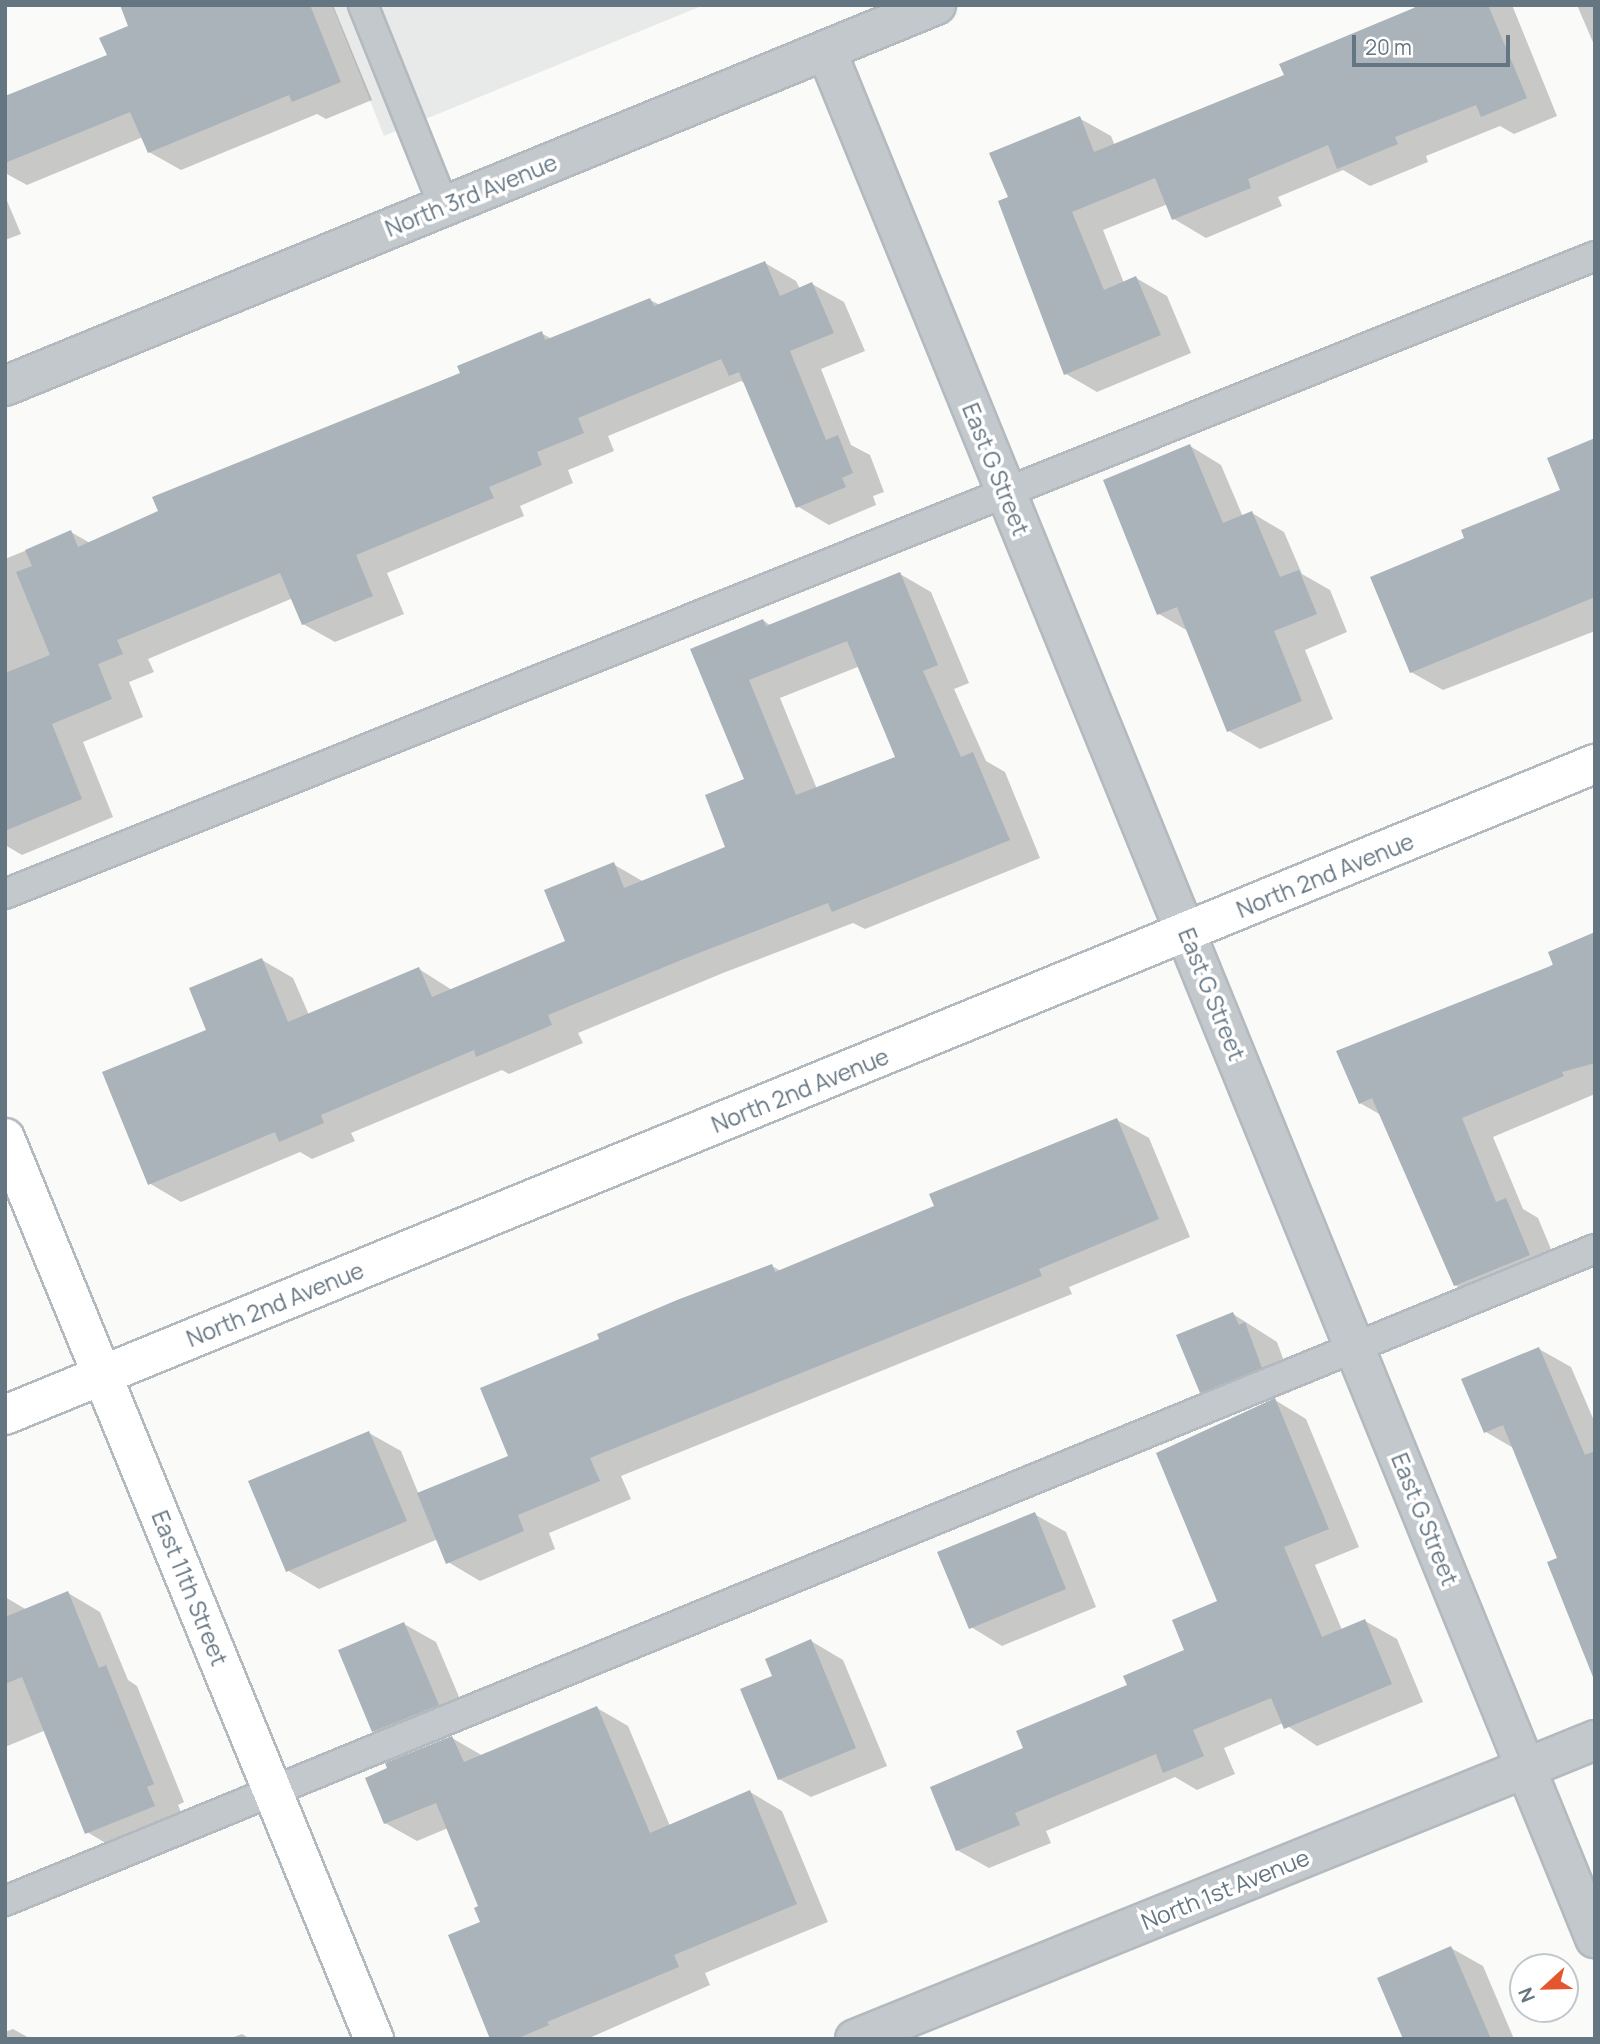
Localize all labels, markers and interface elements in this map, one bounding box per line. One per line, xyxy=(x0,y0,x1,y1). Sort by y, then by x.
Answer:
scale bar xyxy=(1355,21,1512,65)
text: 20 m xyxy=(1365,33,1412,61)
street label: North 3rd Avenue xyxy=(381,148,561,242)
street label: East G Street xyxy=(957,399,1035,539)
street label: North 2nd Avenue xyxy=(1232,827,1418,923)
street label: East G Street xyxy=(1173,924,1251,1064)
street label: North 2nd Avenue xyxy=(707,1042,893,1138)
street label: North 2nd Avenue xyxy=(182,1256,368,1352)
street label: East G Street xyxy=(1386,1449,1464,1589)
street label: East 11th Street xyxy=(146,1506,234,1670)
street label: North 1st Avenue xyxy=(1137,1843,1313,1935)
north arrow xyxy=(1509,1953,1579,2023)
text: N xyxy=(1512,1984,1541,2006)

